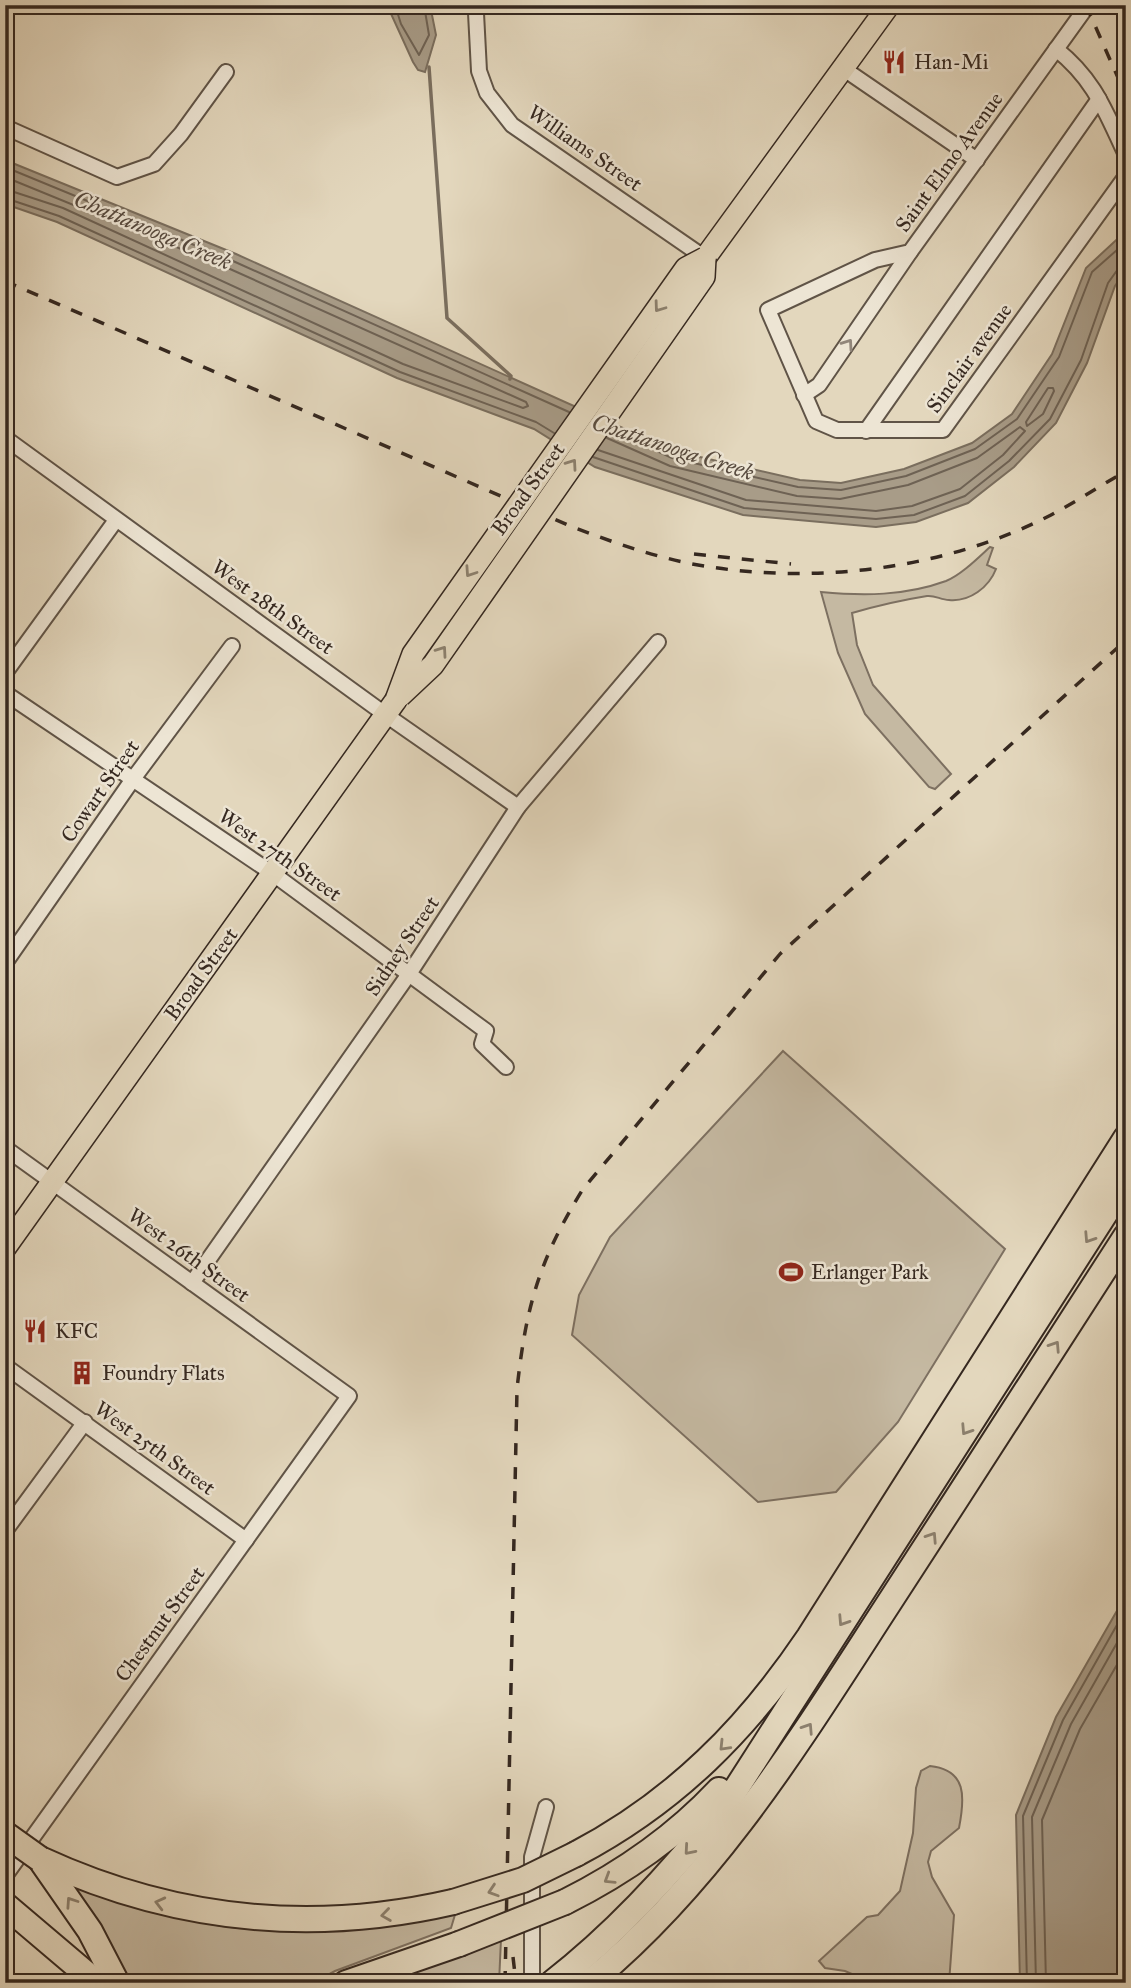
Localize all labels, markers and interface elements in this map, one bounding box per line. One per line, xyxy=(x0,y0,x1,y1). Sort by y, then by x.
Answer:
restaurant icon: Han-Mi xyxy=(880,48,908,76)
place label: Han-Mi xyxy=(914,49,989,75)
street label: Saint Elmo Avenue xyxy=(890,87,1009,237)
street label: Williams Street xyxy=(523,99,648,197)
water label: Chattanooga Creek xyxy=(70,184,236,276)
street label: Sinclair avenue xyxy=(921,298,1018,418)
one-way arrow xyxy=(654,299,667,312)
one-way arrow xyxy=(840,339,852,352)
water label: Chattanooga Creek xyxy=(588,408,758,486)
street label: Broad Street xyxy=(486,437,571,540)
one-way arrow xyxy=(564,459,576,472)
street label: West 28th Street xyxy=(207,554,340,660)
one-way arrow xyxy=(466,564,478,577)
one-way arrow xyxy=(434,646,447,659)
street label: Cowart Street xyxy=(55,734,145,847)
street label: West 27th Street xyxy=(213,803,347,907)
street label: Sidney Street xyxy=(359,891,445,1001)
street label: Broad Street xyxy=(159,922,244,1025)
street label: West 26th Street xyxy=(123,1202,255,1308)
one-way arrow xyxy=(1084,1231,1097,1244)
sports icon: Erlanger Park xyxy=(777,1258,805,1286)
place label: Erlanger Park xyxy=(811,1259,929,1285)
restaurant icon: KFC xyxy=(21,1317,49,1345)
place label: KFC xyxy=(55,1318,98,1344)
one-way arrow xyxy=(1047,1340,1060,1353)
building icon: Foundry Flats xyxy=(68,1359,96,1387)
place label: Foundry Flats xyxy=(102,1360,225,1386)
street label: West 25th Street xyxy=(89,1395,221,1501)
one-way arrow xyxy=(961,1422,974,1435)
one-way arrow xyxy=(923,1531,936,1544)
street label: Chestnut Street xyxy=(109,1561,211,1687)
one-way arrow xyxy=(839,1613,851,1626)
one-way arrow xyxy=(800,1722,813,1735)
one-way arrow xyxy=(719,1738,732,1751)
one-way arrow xyxy=(685,1842,697,1855)
one-way arrow xyxy=(604,1870,617,1883)
one-way arrow xyxy=(487,1882,499,1897)
one-way arrow xyxy=(154,1896,166,1911)
one-way arrow xyxy=(67,1897,80,1910)
one-way arrow xyxy=(380,1907,391,1922)

